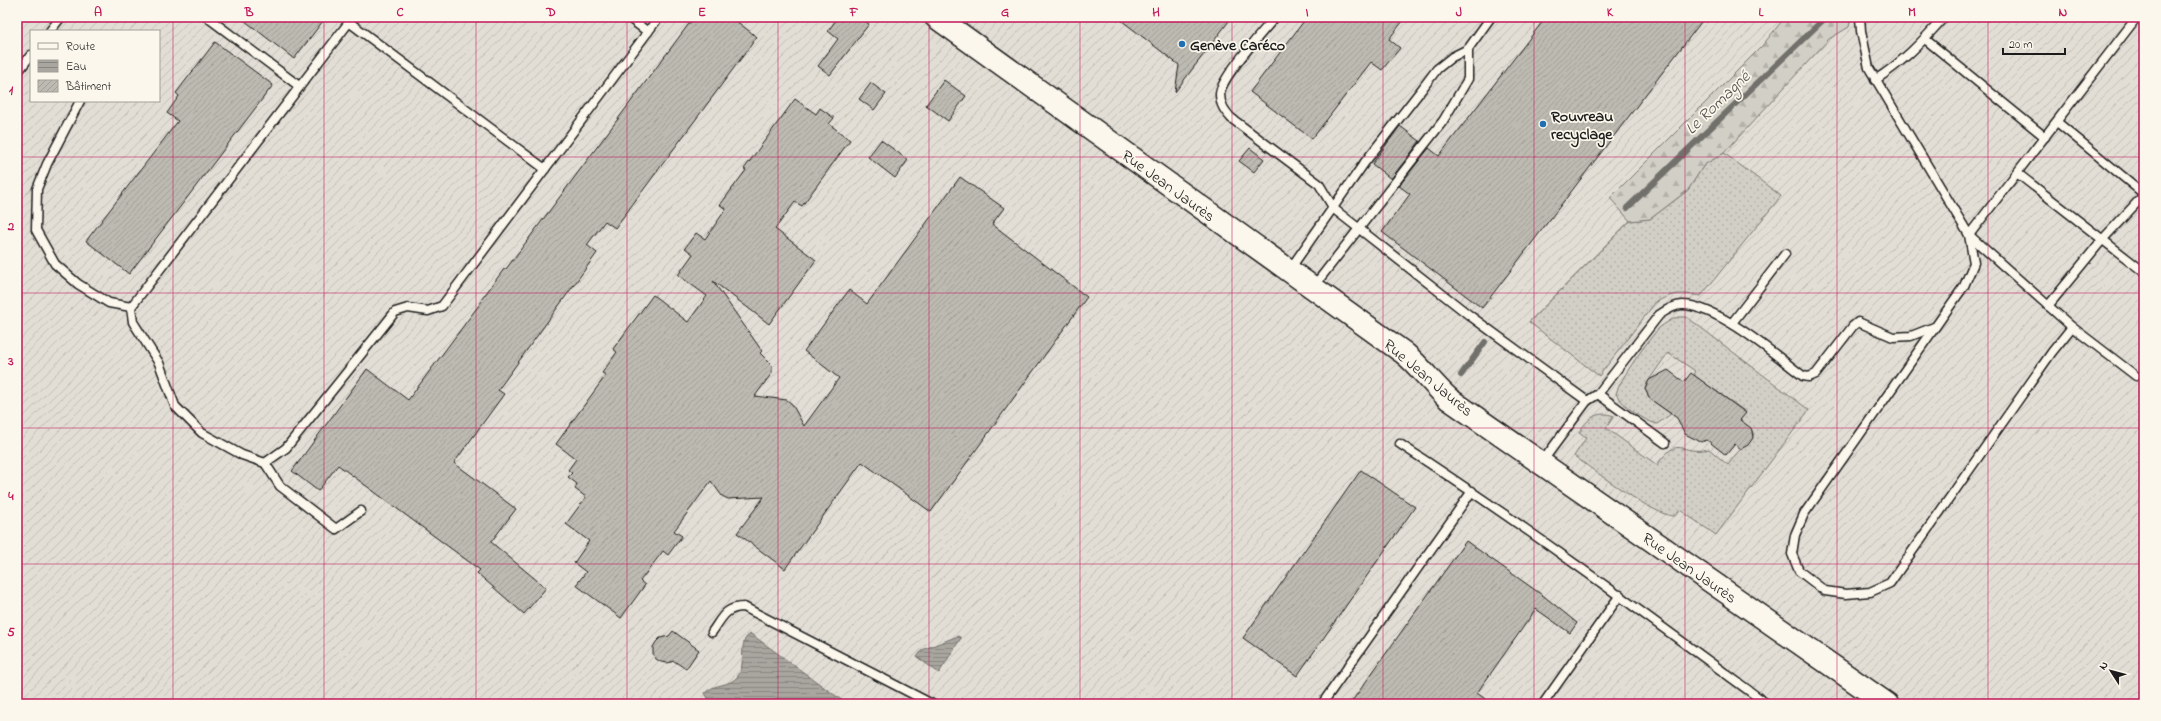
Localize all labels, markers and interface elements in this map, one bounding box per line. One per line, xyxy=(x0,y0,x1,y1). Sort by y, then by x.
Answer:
text: A xyxy=(94,3,102,22)
text: B xyxy=(244,3,254,22)
text: C xyxy=(396,3,404,22)
text: D xyxy=(545,3,556,22)
text: E xyxy=(698,3,706,22)
text: F xyxy=(849,3,859,22)
text: G xyxy=(1001,3,1009,22)
text: H xyxy=(1152,3,1160,22)
text: I xyxy=(1305,3,1309,22)
text: J xyxy=(1456,3,1462,22)
text: K xyxy=(1607,3,1614,22)
text: L xyxy=(1759,3,1765,22)
text: M xyxy=(1908,3,1916,22)
text: N xyxy=(2059,3,2068,22)
legend xyxy=(30,30,160,102)
scale bar xyxy=(2003,30,2065,56)
place label: Genève Caréco xyxy=(1190,34,1285,58)
text: 20 m xyxy=(2009,36,2032,54)
text: Route xyxy=(66,38,96,56)
marker: Genève Caréco xyxy=(1177,39,1187,49)
text: Eau xyxy=(66,58,87,76)
water label: Le Romagné xyxy=(1680,65,1758,141)
text: Bâtiment xyxy=(65,78,111,96)
text: 1 xyxy=(9,81,14,100)
place label: Rouvreau recyclage xyxy=(1550,105,1613,148)
marker: Rouvreau recyclage xyxy=(1538,119,1548,129)
street label: Rue Jean Jaurès xyxy=(1116,144,1220,229)
text: 2 xyxy=(7,217,15,236)
street label: Rue Jean Jaurès xyxy=(1378,334,1478,423)
text: 3 xyxy=(7,352,14,371)
text: 4 xyxy=(7,487,14,506)
street label: Rue Jean Jaurès xyxy=(1637,527,1741,610)
text: 5 xyxy=(7,623,15,642)
north arrow xyxy=(2091,651,2131,691)
text: N xyxy=(2095,658,2112,673)

